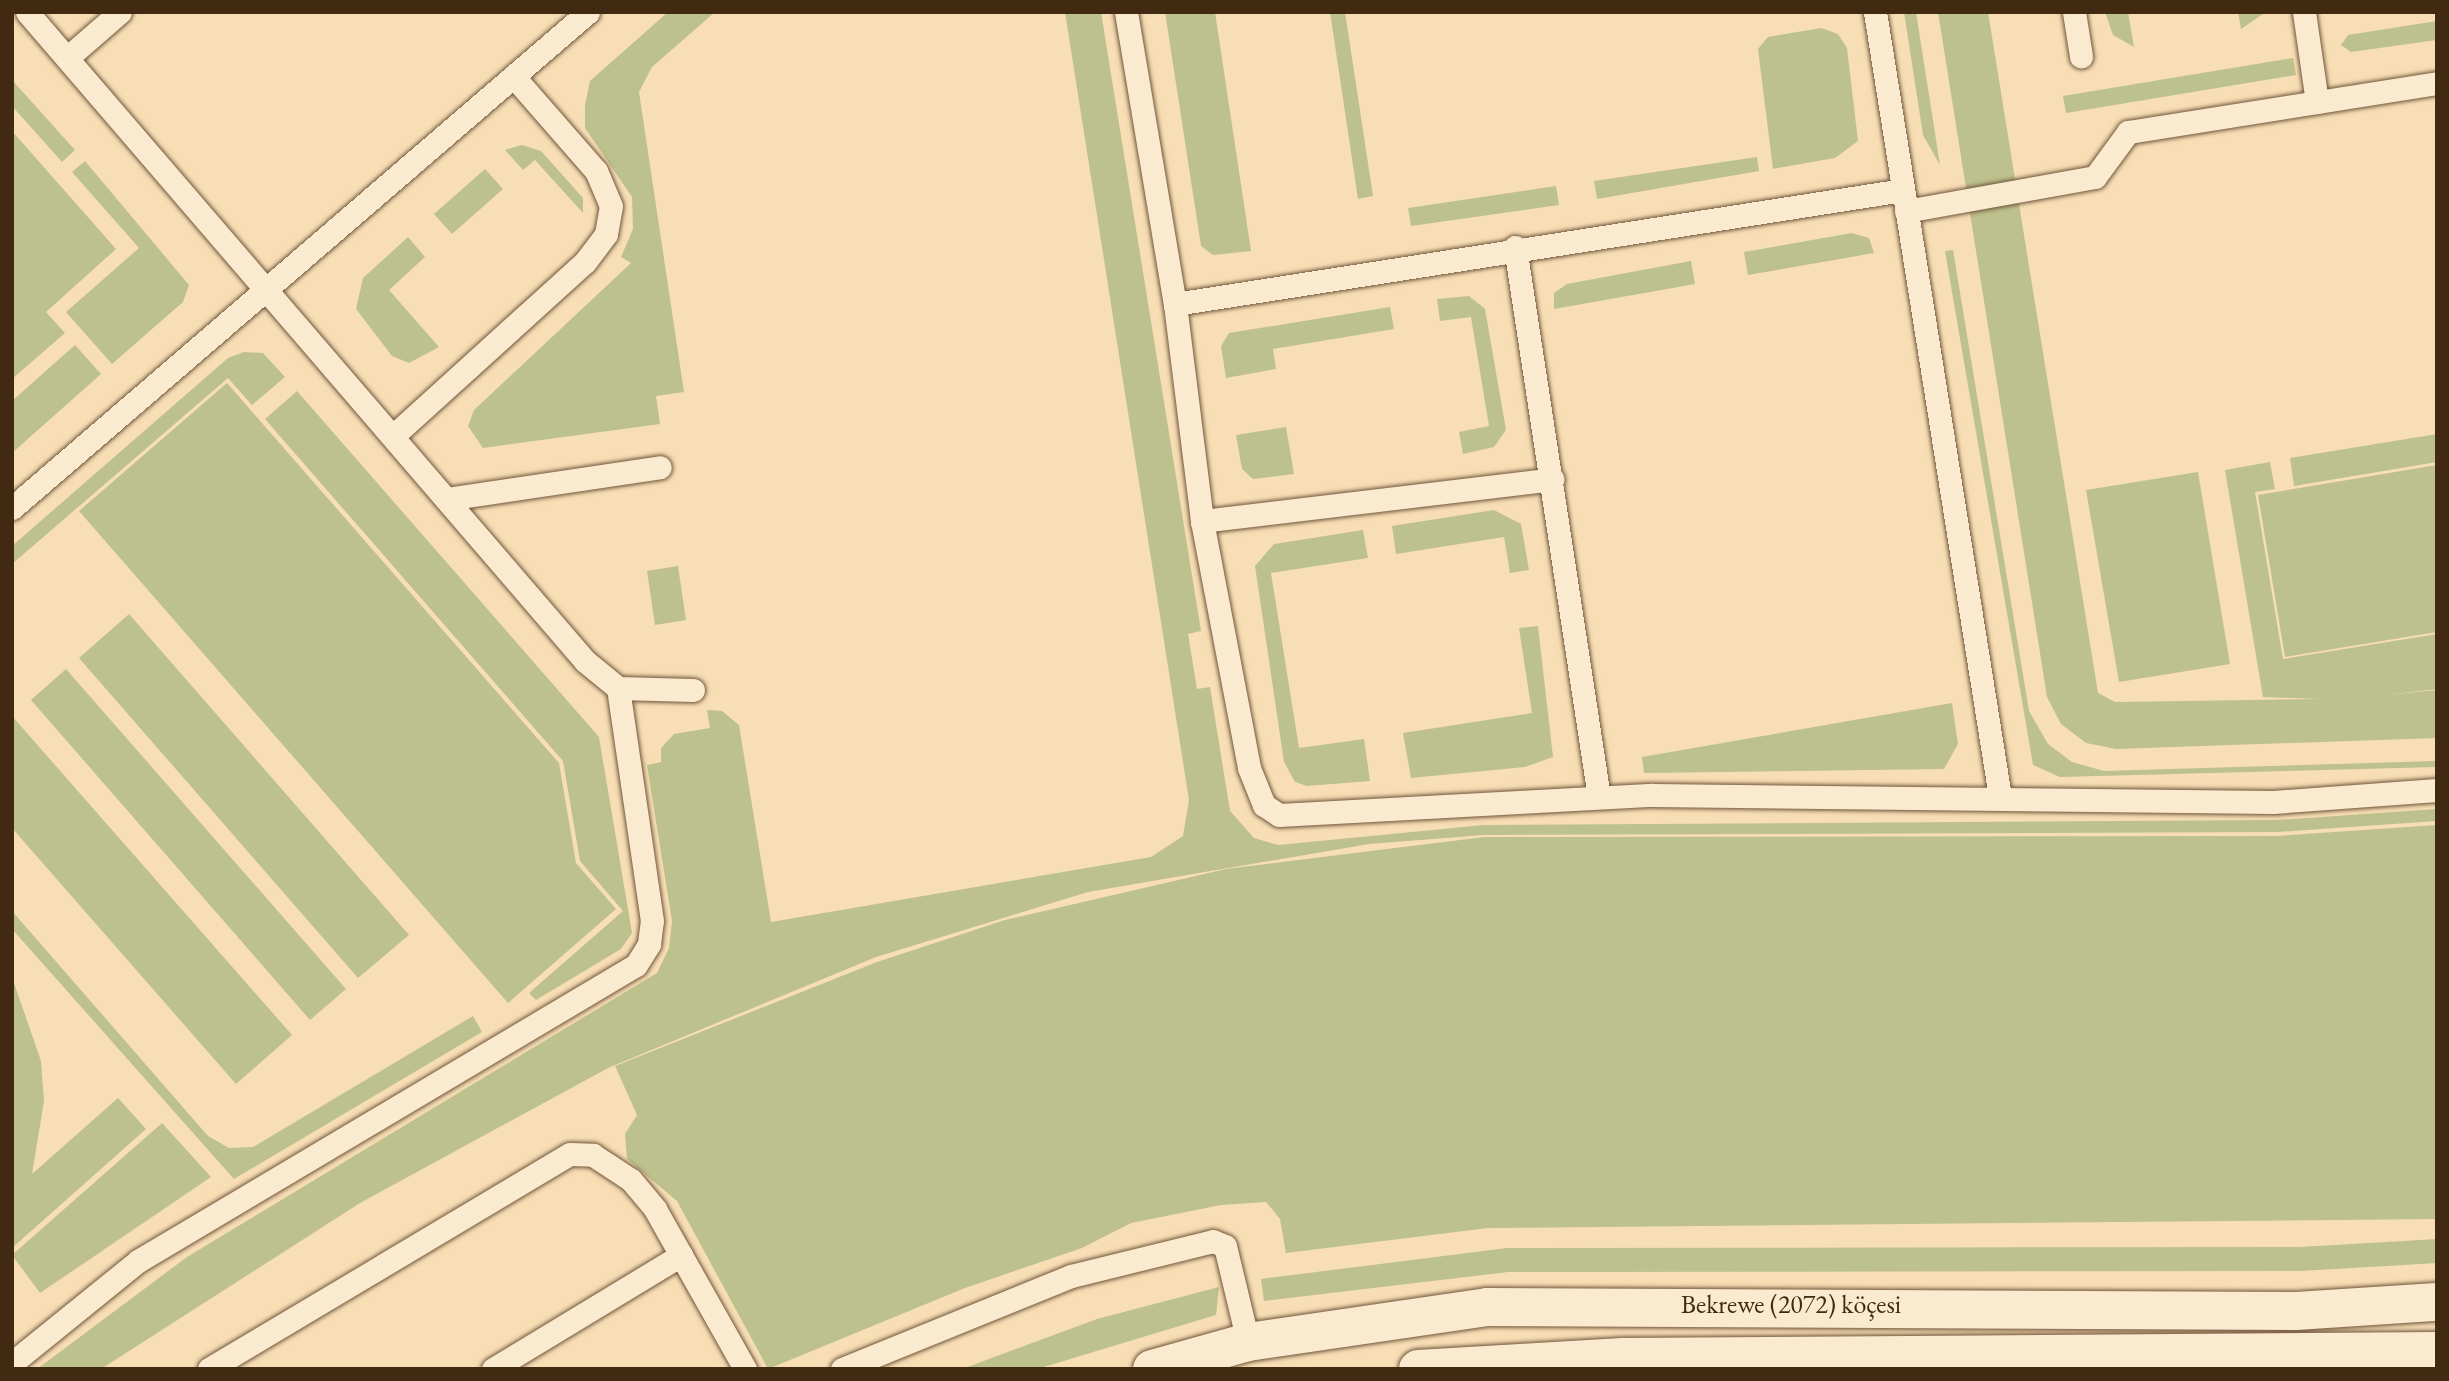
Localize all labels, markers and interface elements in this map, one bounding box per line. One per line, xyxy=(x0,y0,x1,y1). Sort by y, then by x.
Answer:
street label: Bekrewe (2072) köçesi xyxy=(1681,1289,1901,1321)

